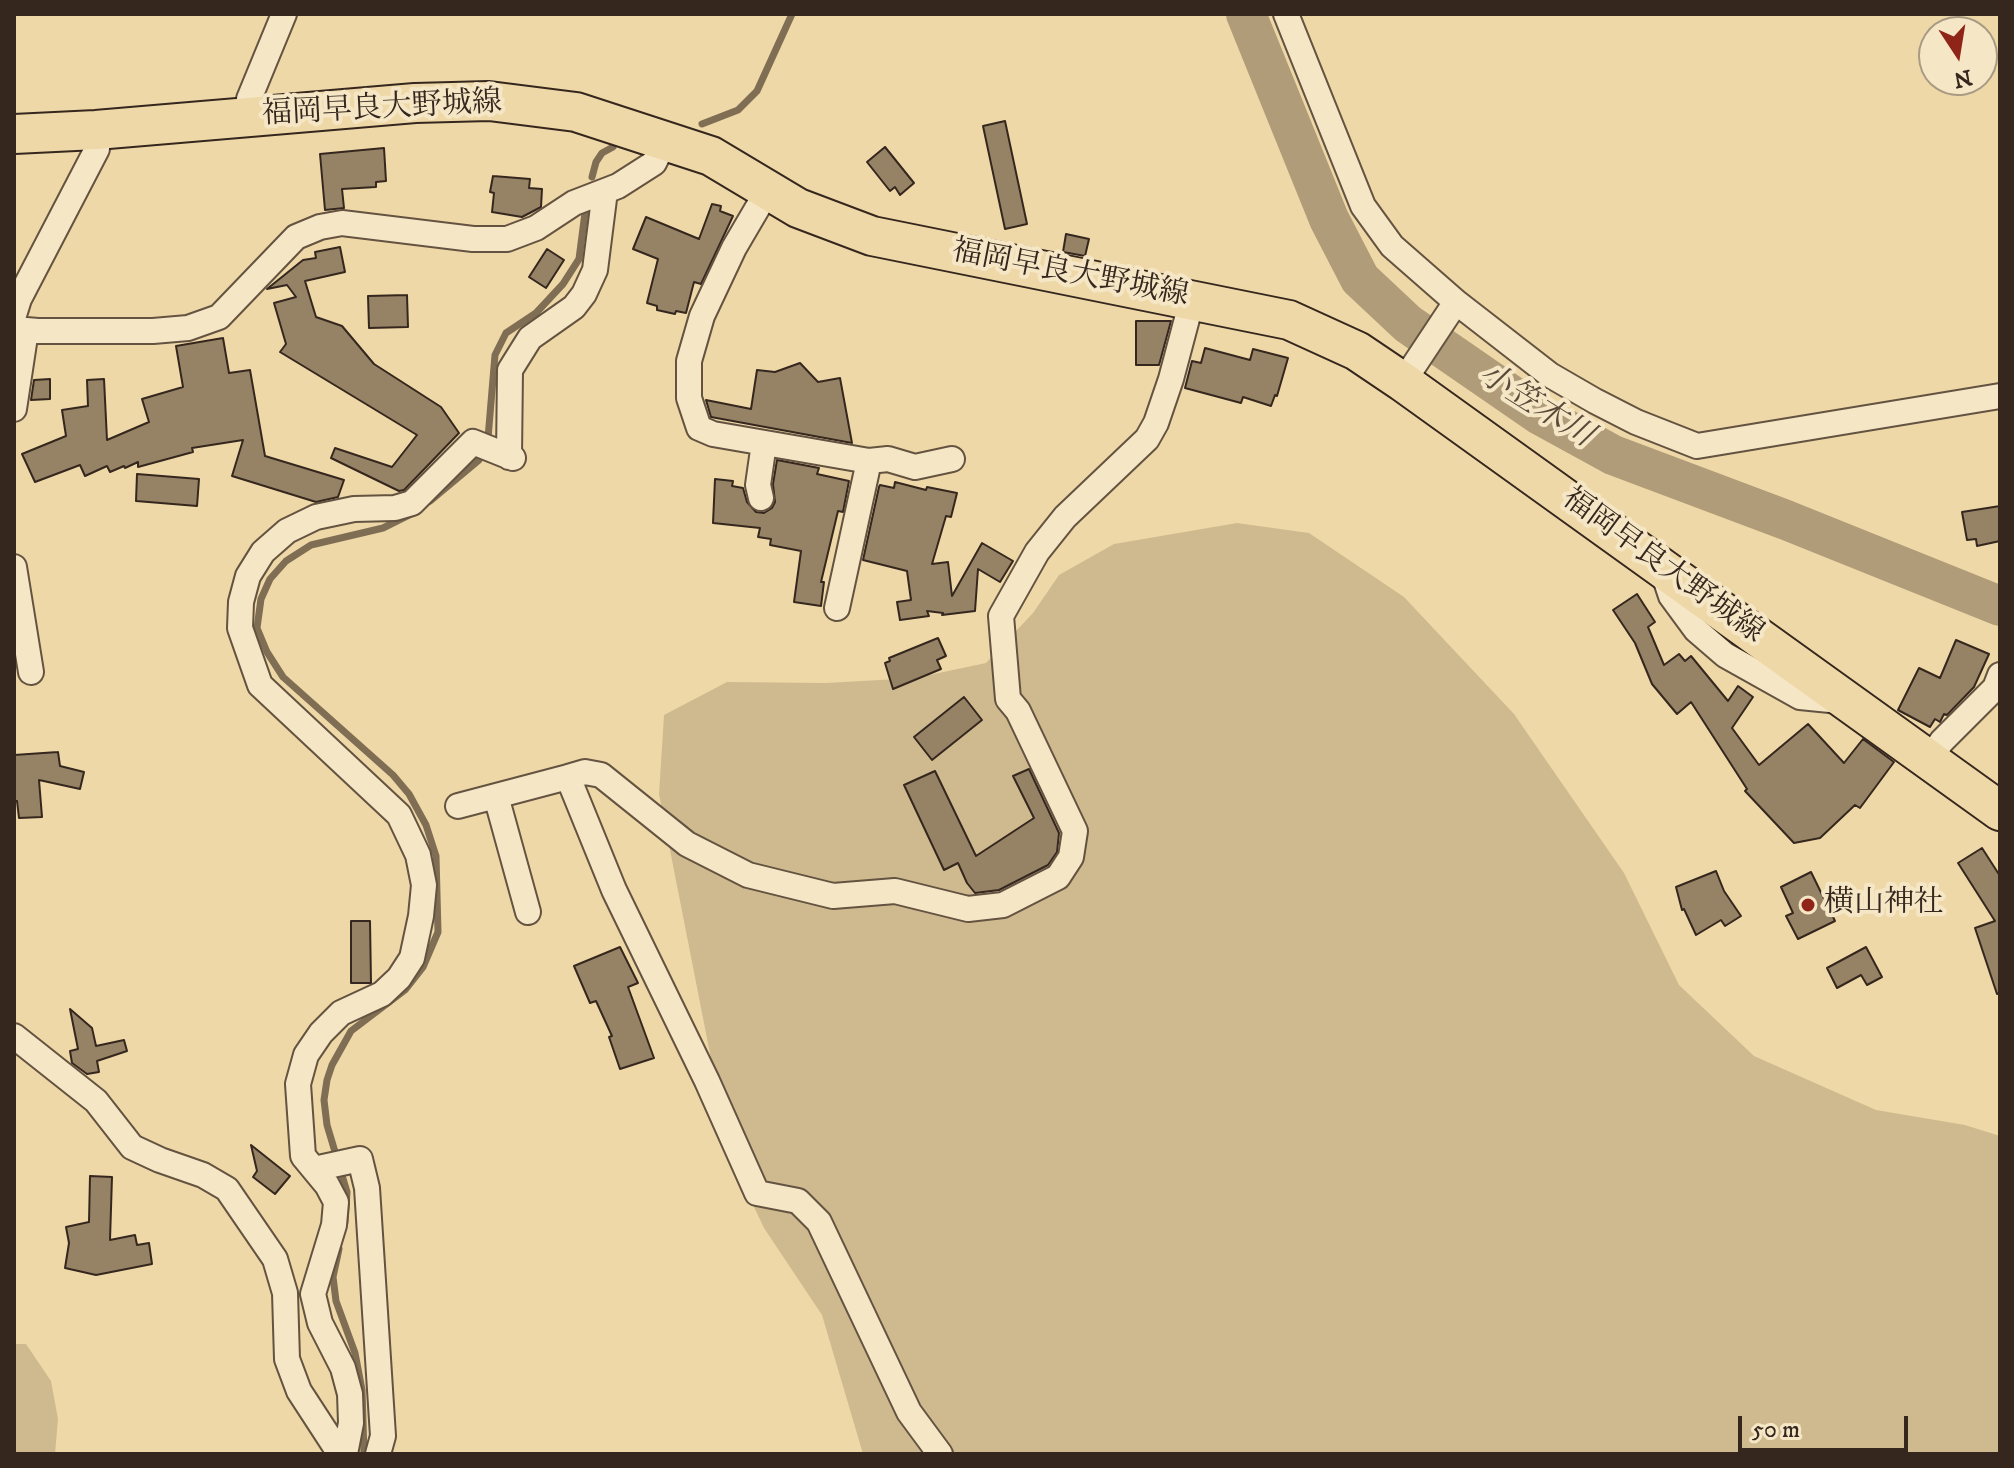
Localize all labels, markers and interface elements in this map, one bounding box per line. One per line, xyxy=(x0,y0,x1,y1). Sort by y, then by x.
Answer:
north arrow xyxy=(1918,16,1998,96)
text: N xyxy=(1951,63,1974,93)
street label: 福岡早良大野城線 xyxy=(261,86,503,134)
street label: 福岡早良大野城線 xyxy=(949,234,1191,316)
water label: 小笠木川 xyxy=(1471,357,1599,457)
street label: 福岡早良大野城線 xyxy=(1554,482,1770,652)
place label: 横山神社 xyxy=(1824,887,1944,923)
marker: 横山神社 xyxy=(1799,896,1817,914)
scale bar xyxy=(1742,1400,1912,1450)
text: 50 m xyxy=(1752,1415,1800,1445)

